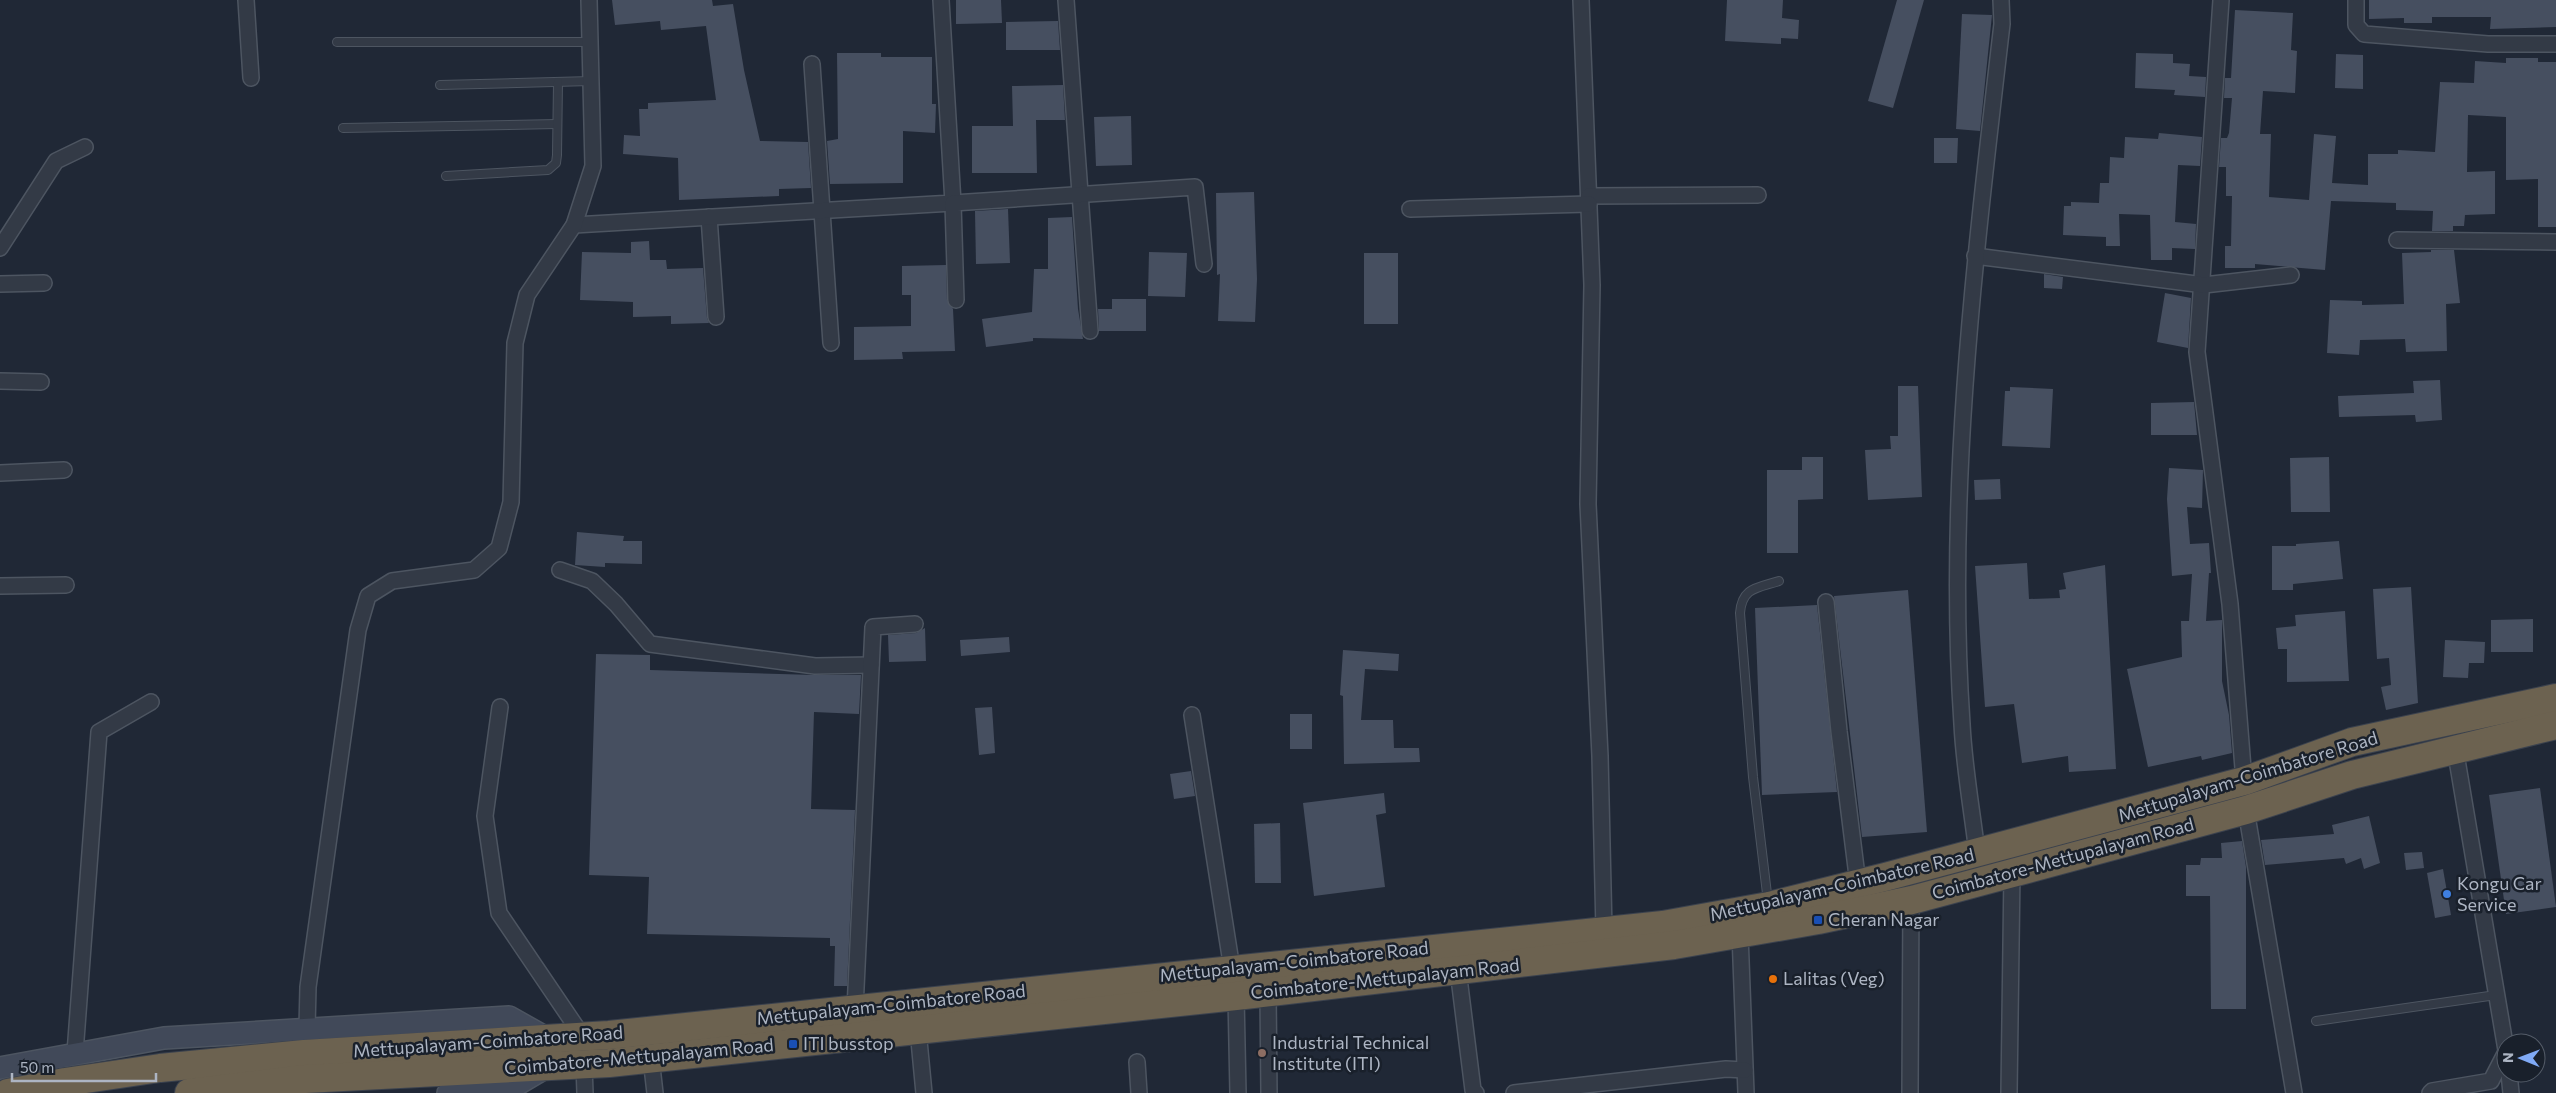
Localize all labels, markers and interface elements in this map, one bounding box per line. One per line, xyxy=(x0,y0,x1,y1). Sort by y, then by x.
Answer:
street label: Mettupalayam-Coimbatore Road xyxy=(2115,726,2380,826)
street label: Coimbatore-Mettupalayam Road xyxy=(1929,812,2196,904)
street label: Mettupalayam-Coimbatore Road xyxy=(1708,843,1976,925)
place label: Kongu Car Service xyxy=(2457,872,2542,915)
marker: Kongu Car Service xyxy=(2441,888,2453,900)
place label: Cheran Nagar xyxy=(1828,908,1940,930)
marker: Cheran Nagar xyxy=(1812,914,1824,926)
street label: Mettupalayam-Coimbatore Road xyxy=(1158,936,1430,986)
street label: Coimbatore-Mettupalayam Road xyxy=(1249,953,1520,1003)
place label: Lalitas (Veg) xyxy=(1783,967,1885,989)
marker: Lalitas (Veg) xyxy=(1767,973,1779,985)
street label: Mettupalayam-Coimbatore Road xyxy=(755,979,1027,1029)
street label: Mettupalayam-Coimbatore Road xyxy=(352,1021,624,1061)
place label: Industrial Technical Institute (ITI) xyxy=(1272,1031,1429,1074)
place label: ITI busstop xyxy=(803,1032,894,1054)
street label: Coimbatore-Mettupalayam Road xyxy=(503,1033,775,1079)
north arrow xyxy=(2496,1033,2546,1083)
marker: ITI busstop xyxy=(787,1038,799,1050)
marker: Industrial Technical Institute (ITI) xyxy=(1256,1047,1268,1059)
scale bar xyxy=(12,1050,156,1082)
text: N xyxy=(2499,1052,2516,1063)
text: 50 m xyxy=(20,1058,54,1076)

